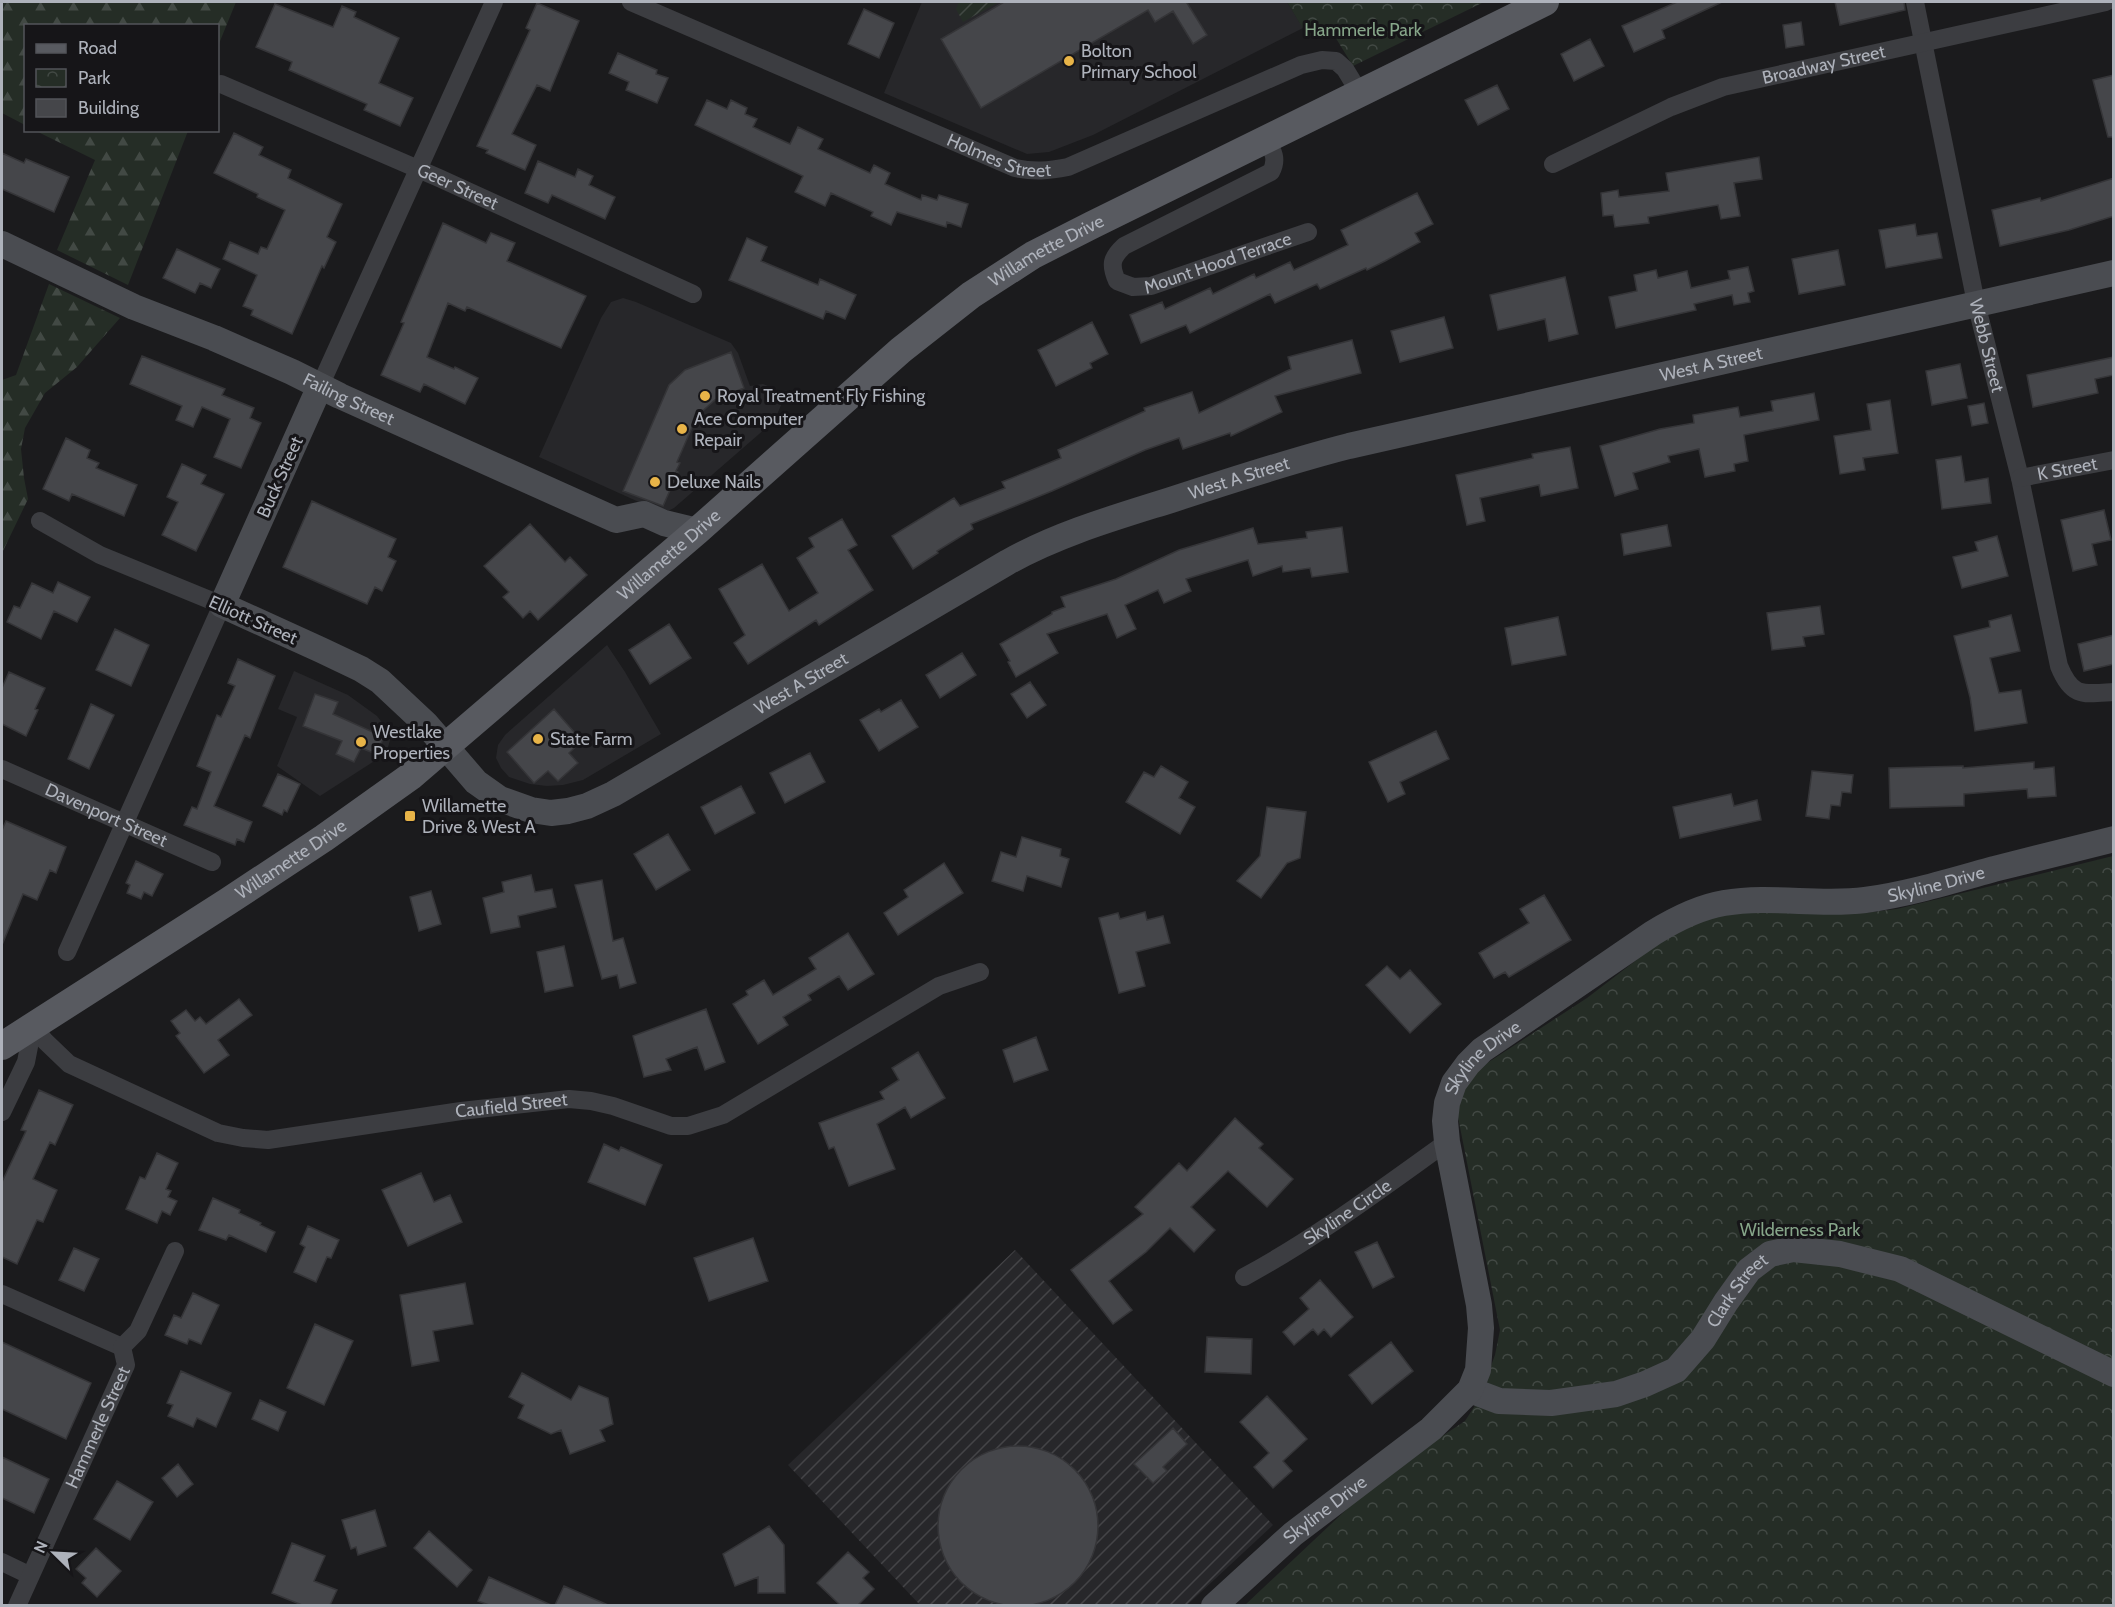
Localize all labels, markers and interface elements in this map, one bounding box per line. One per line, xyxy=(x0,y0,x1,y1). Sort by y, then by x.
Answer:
park label: Hammerle Park xyxy=(1304,19,1423,41)
legend xyxy=(24,24,219,132)
text: Road xyxy=(78,37,117,59)
place label: Bolton Primary School xyxy=(1081,40,1197,83)
street label: Broadway Street xyxy=(1760,40,1887,89)
marker: Bolton Primary School xyxy=(1062,54,1076,68)
text: Park xyxy=(78,67,111,89)
text: Building xyxy=(78,97,140,119)
street label: Holmes Street xyxy=(944,129,1052,182)
street label: Geer Street xyxy=(414,159,502,215)
street label: Willamette Drive xyxy=(984,210,1108,292)
street label: Mount Hood Terrace xyxy=(1141,228,1294,299)
street label: Webb Street xyxy=(1964,296,2009,395)
street label: West A Street xyxy=(1658,342,1765,386)
street label: Failing Street xyxy=(299,368,398,430)
place label: Royal Treatment Fly Fishing xyxy=(717,385,926,407)
marker: Royal Treatment Fly Fishing xyxy=(698,389,712,403)
place label: Ace Computer Repair xyxy=(694,408,803,451)
marker: Ace Computer Repair xyxy=(675,422,689,436)
street label: Buck Street xyxy=(252,433,308,521)
street label: West A Street xyxy=(1186,452,1292,505)
street label: K Street xyxy=(2035,452,2099,485)
place label: Deluxe Nails xyxy=(667,471,761,493)
marker: Deluxe Nails xyxy=(648,475,662,489)
street label: Willamette Drive xyxy=(613,504,725,605)
street label: Elliott Street xyxy=(205,591,301,649)
street label: West A Street xyxy=(750,648,852,720)
place label: Westlake Properties xyxy=(373,721,450,764)
place label: State Farm xyxy=(550,728,633,750)
marker: State Farm xyxy=(531,732,545,746)
marker: Westlake Properties xyxy=(354,735,368,749)
street label: Davenport Street xyxy=(42,779,171,852)
place label: Willamette Drive & West A xyxy=(422,795,536,838)
marker: Willamette Drive & West A xyxy=(403,809,417,823)
street label: Willamette Drive xyxy=(231,815,351,904)
street label: Skyline Drive xyxy=(1886,861,1987,907)
street label: Skyline Drive xyxy=(1440,1016,1525,1097)
street label: Caufield Street xyxy=(454,1088,569,1123)
street label: Skyline Circle xyxy=(1299,1174,1396,1250)
park label: Wilderness Park xyxy=(1740,1219,1861,1241)
street label: Clark Street xyxy=(1702,1249,1772,1332)
street label: Hammerle Street xyxy=(61,1363,135,1492)
street label: Skyline Drive xyxy=(1278,1471,1371,1549)
north arrow xyxy=(24,1523,84,1583)
text: N xyxy=(30,1538,52,1556)

